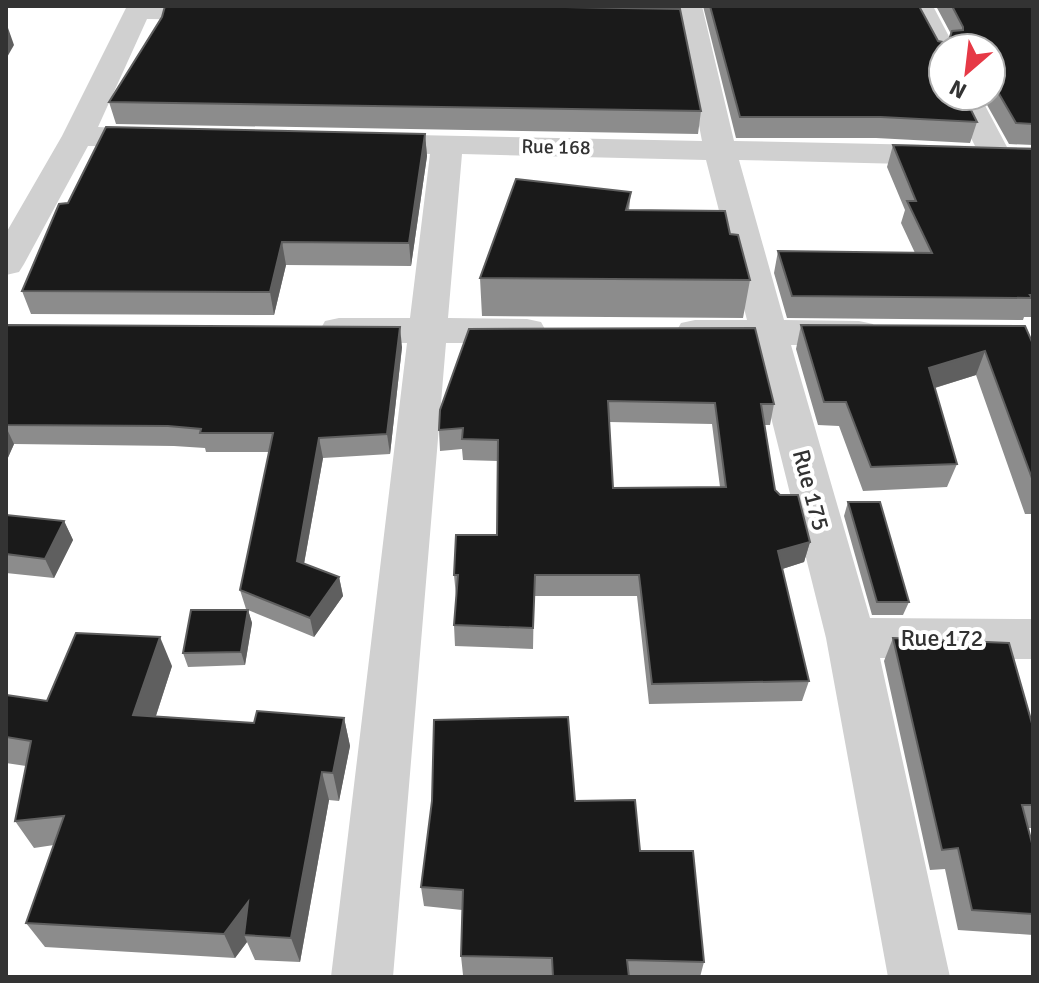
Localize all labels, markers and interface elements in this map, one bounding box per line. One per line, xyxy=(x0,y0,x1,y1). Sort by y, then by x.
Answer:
north arrow xyxy=(927,32,1007,112)
text: N xyxy=(945,74,971,105)
street label: Rue 168 xyxy=(521,134,591,160)
street label: Rue 175 xyxy=(786,446,836,534)
street label: Rue 172 xyxy=(900,623,984,653)

